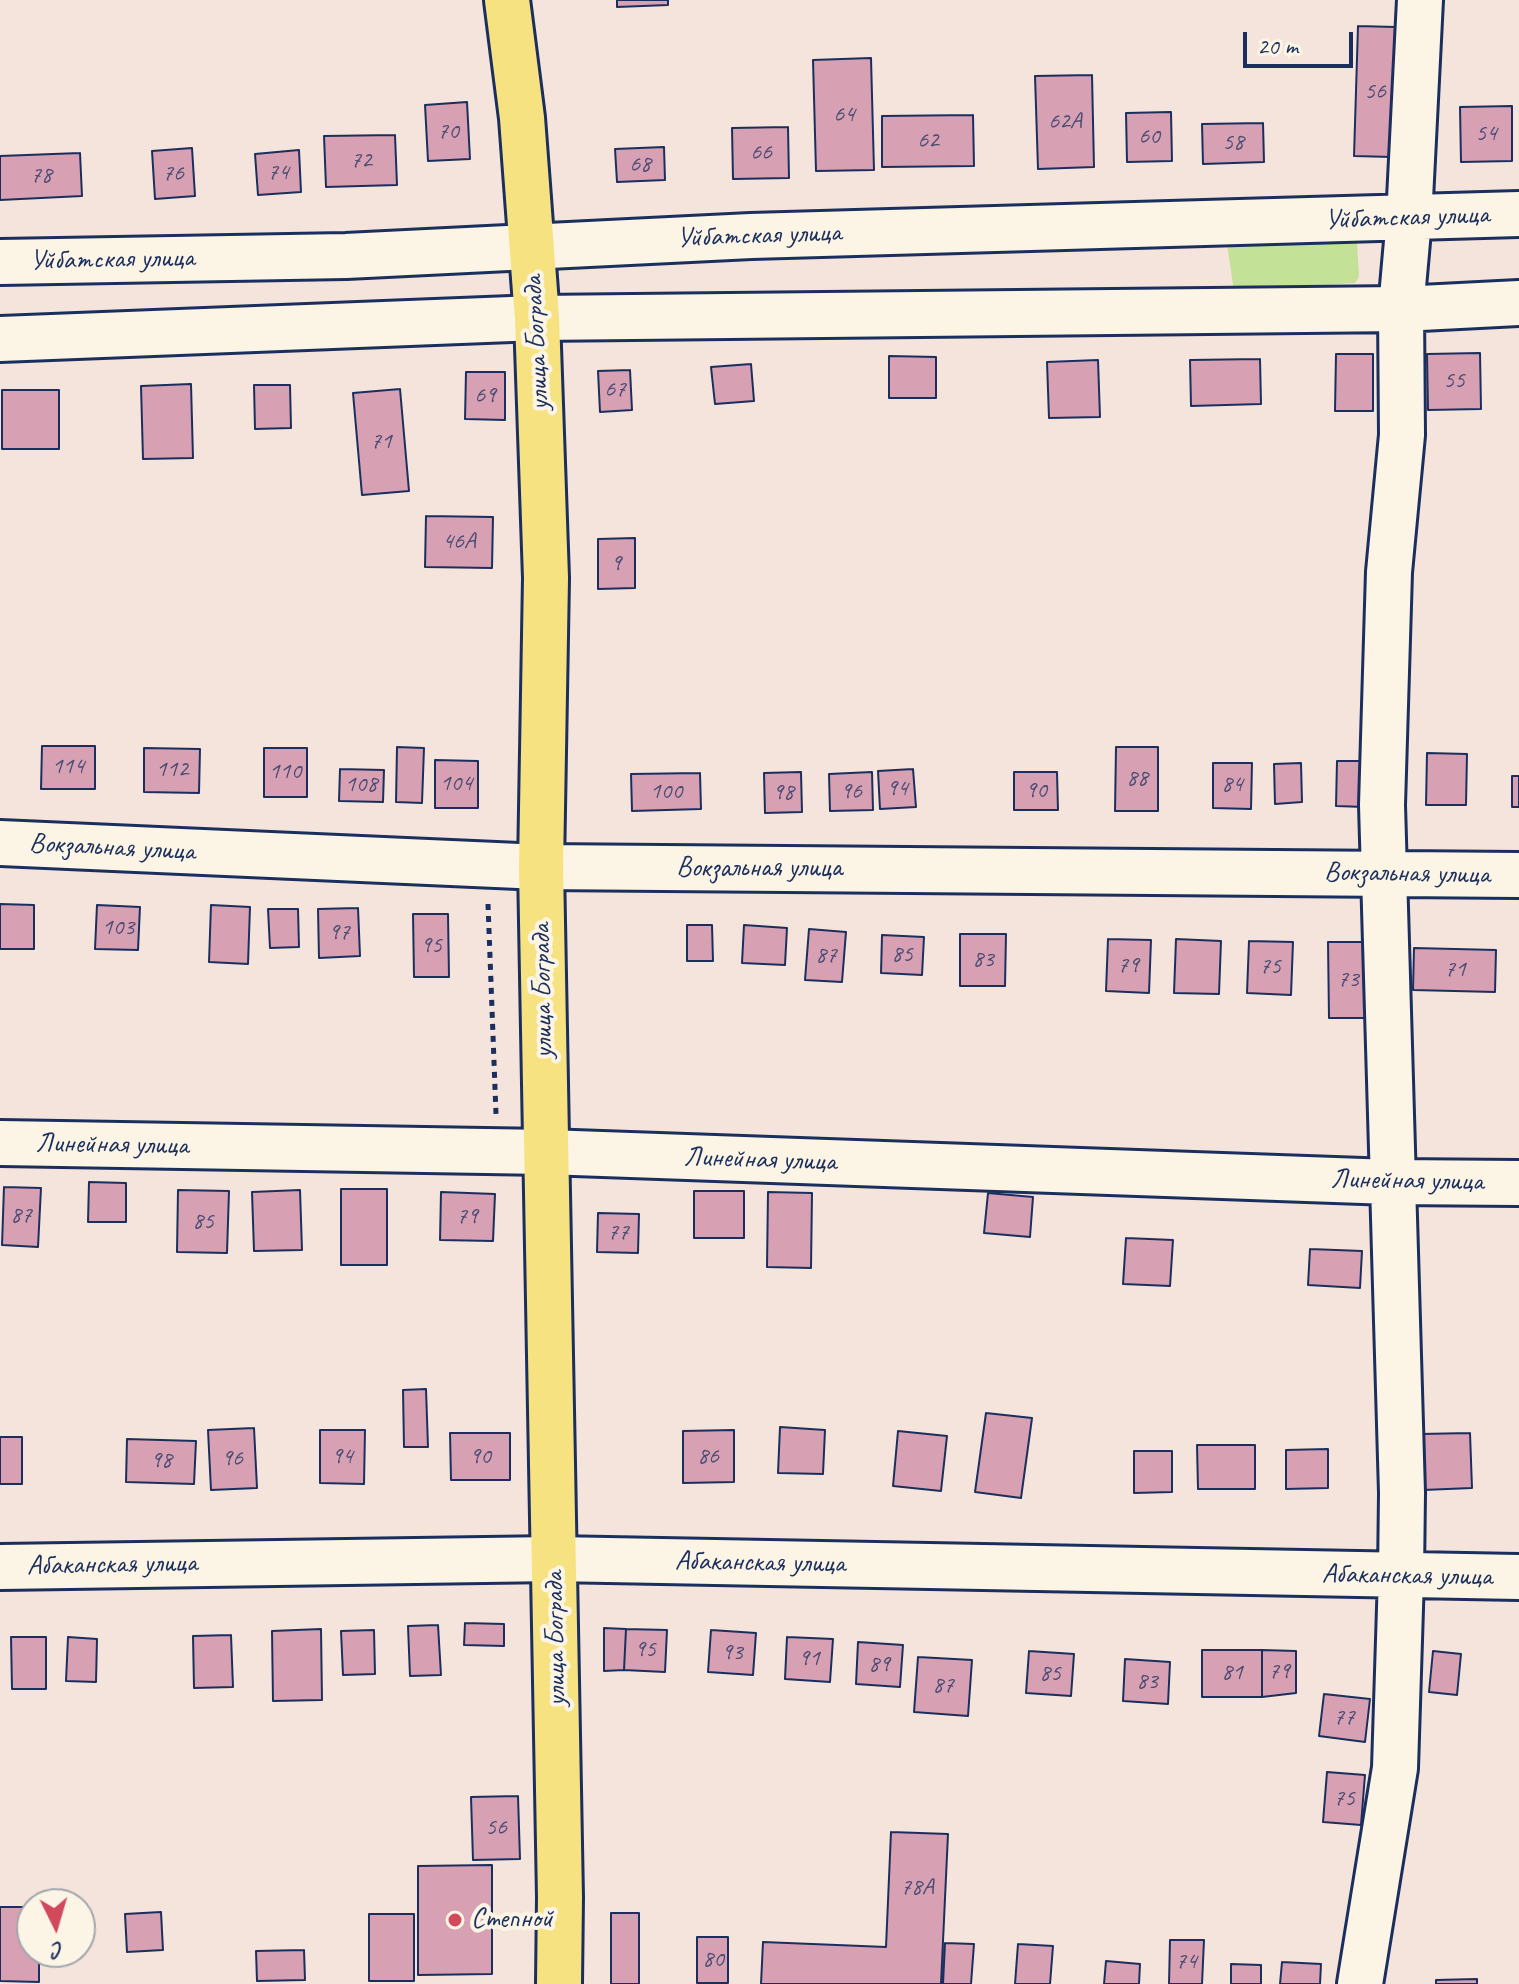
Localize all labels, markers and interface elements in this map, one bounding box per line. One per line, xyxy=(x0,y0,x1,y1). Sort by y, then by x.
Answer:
scale bar xyxy=(1247,16,1357,66)
text: 20 m xyxy=(1257,31,1298,61)
house number: 56 xyxy=(1364,78,1386,106)
house number: 64 xyxy=(833,101,855,129)
house number: 62А xyxy=(1048,108,1082,136)
house number: 70 xyxy=(437,118,459,146)
house number: 54 xyxy=(1475,120,1497,148)
house number: 60 xyxy=(1138,123,1160,151)
house number: 62 xyxy=(917,127,939,155)
house number: 58 xyxy=(1222,129,1244,157)
house number: 66 xyxy=(750,139,772,167)
house number: 72 xyxy=(350,147,372,175)
house number: 68 xyxy=(629,151,651,179)
house number: 74 xyxy=(267,159,289,187)
house number: 76 xyxy=(162,160,184,188)
house number: 78 xyxy=(30,162,52,190)
street label: Уйбатская улица xyxy=(1324,198,1490,238)
street label: Уйбатская улица xyxy=(676,216,842,256)
street label: Уйбатская улица xyxy=(29,242,195,278)
street label: улица Бограда xyxy=(517,275,557,411)
house number: 55 xyxy=(1443,367,1465,395)
house number: 67 xyxy=(604,376,626,404)
house number: 69 xyxy=(474,382,496,410)
house number: 71 xyxy=(370,428,392,456)
house number: 46А xyxy=(442,528,476,556)
house number: 9 xyxy=(611,550,621,578)
house number: 114 xyxy=(52,753,84,781)
house number: 112 xyxy=(156,756,188,784)
house number: 110 xyxy=(269,758,301,786)
house number: 88 xyxy=(1126,765,1148,793)
house number: 104 xyxy=(440,770,472,798)
house number: 108 xyxy=(345,771,377,799)
house number: 84 xyxy=(1221,771,1243,799)
house number: 94 xyxy=(886,775,908,803)
house number: 90 xyxy=(1025,777,1047,805)
house number: 100 xyxy=(650,778,682,806)
house number: 96 xyxy=(840,778,862,806)
house number: 98 xyxy=(772,779,794,807)
street label: Вокзальная улица xyxy=(28,827,196,869)
street label: Вокзальная улица xyxy=(676,852,842,886)
street label: Вокзальная улица xyxy=(1324,856,1490,892)
house number: 103 xyxy=(102,914,134,942)
house number: 97 xyxy=(328,919,350,947)
street label: улица Бограда xyxy=(525,923,561,1059)
house number: 95 xyxy=(420,932,442,960)
house number: 85 xyxy=(891,941,913,969)
house number: 87 xyxy=(815,942,837,970)
house number: 83 xyxy=(972,946,994,974)
house number: 79 xyxy=(1117,952,1139,980)
house number: 75 xyxy=(1259,953,1281,981)
house number: 71 xyxy=(1444,956,1466,984)
house number: 73 xyxy=(1337,966,1359,994)
street label: Линейная улица xyxy=(35,1127,189,1163)
street label: Линейная улица xyxy=(683,1141,837,1179)
street label: Линейная улица xyxy=(1330,1163,1484,1199)
house number: 87 xyxy=(10,1202,32,1230)
house number: 79 xyxy=(456,1203,478,1231)
house number: 85 xyxy=(192,1208,214,1236)
house number: 77 xyxy=(607,1219,629,1247)
house number: 94 xyxy=(331,1443,353,1471)
house number: 90 xyxy=(469,1443,491,1471)
house number: 86 xyxy=(697,1443,719,1471)
house number: 96 xyxy=(221,1445,243,1473)
house number: 98 xyxy=(150,1447,172,1475)
street label: Абаканская улица xyxy=(675,1545,845,1581)
street label: Абаканская улица xyxy=(27,1547,197,1583)
street label: Абаканская улица xyxy=(1322,1558,1492,1594)
street label: улица Бограда xyxy=(538,1571,574,1707)
house number: 95 xyxy=(634,1636,656,1664)
house number: 93 xyxy=(721,1639,743,1667)
house number: 91 xyxy=(798,1645,820,1673)
house number: 89 xyxy=(868,1651,890,1679)
house number: 79 xyxy=(1268,1658,1290,1686)
house number: 81 xyxy=(1221,1659,1243,1687)
house number: 85 xyxy=(1039,1660,1061,1688)
house number: 83 xyxy=(1136,1668,1158,1696)
house number: 87 xyxy=(932,1672,954,1700)
house number: 77 xyxy=(1333,1704,1355,1732)
house number: 75 xyxy=(1333,1785,1355,1813)
house number: 56 xyxy=(485,1814,507,1842)
house number: 78А xyxy=(900,1874,934,1902)
north arrow xyxy=(16,1888,96,1968)
place label: Степной xyxy=(471,1903,553,1937)
marker: Степной xyxy=(446,1911,464,1929)
text: С xyxy=(51,1935,65,1964)
house number: 80 xyxy=(702,1946,724,1974)
house number: 74 xyxy=(1175,1948,1197,1976)

